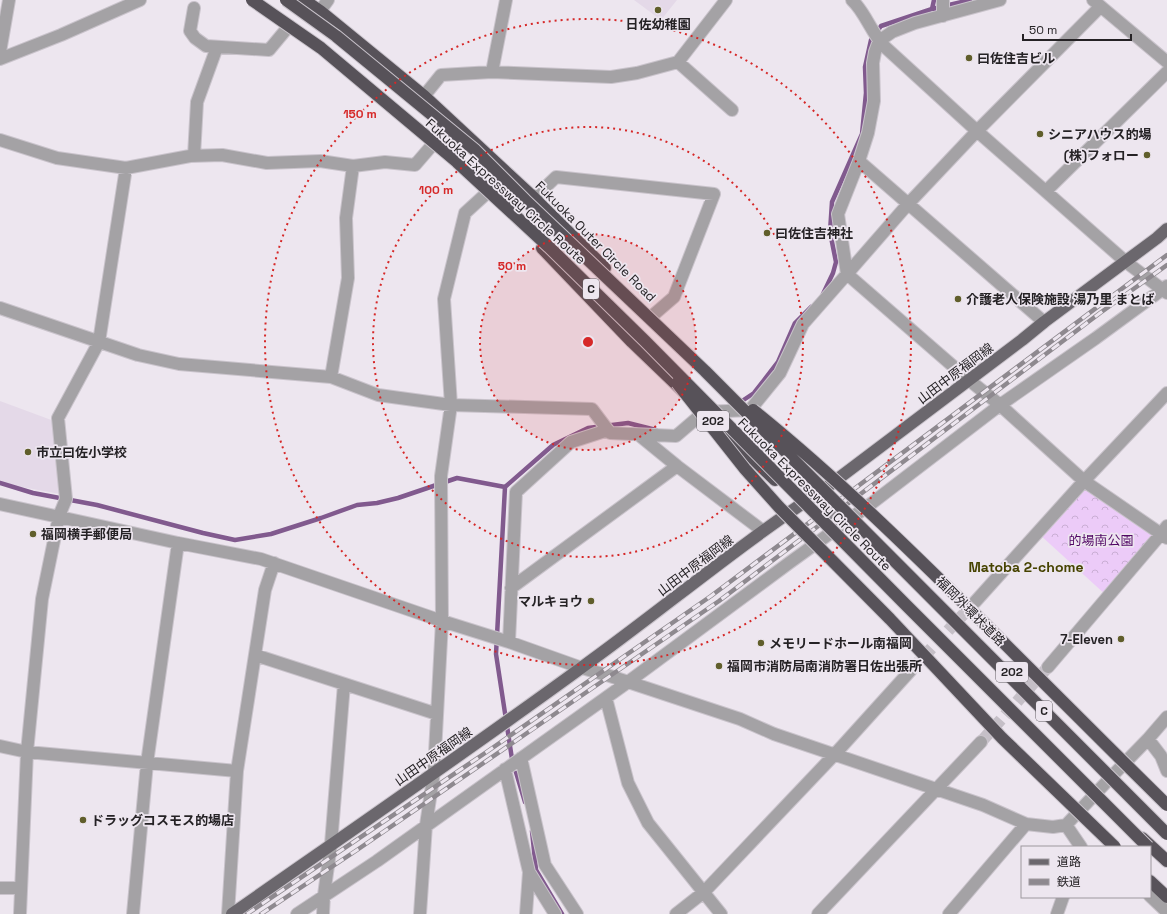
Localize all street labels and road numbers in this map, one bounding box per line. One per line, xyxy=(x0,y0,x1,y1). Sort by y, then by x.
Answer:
street label: Fukuoka Expressway Circle Route xyxy=(422,115,589,268)
street label: Fukuoka Outer Circle Road xyxy=(532,177,660,305)
road number: C xyxy=(583,279,599,299)
street label: 山田中原福岡線 xyxy=(914,339,997,408)
road number: 202 xyxy=(697,411,729,431)
street label: Fukuoka Expressway Circle Route xyxy=(734,414,895,575)
street label: 山田中原福岡線 xyxy=(654,531,737,600)
street label: 福岡外環状道路 xyxy=(932,573,1009,650)
road number: 202 xyxy=(996,662,1028,682)
road number: C xyxy=(1036,701,1052,721)
street label: 山田中原福岡線 xyxy=(391,723,475,789)

